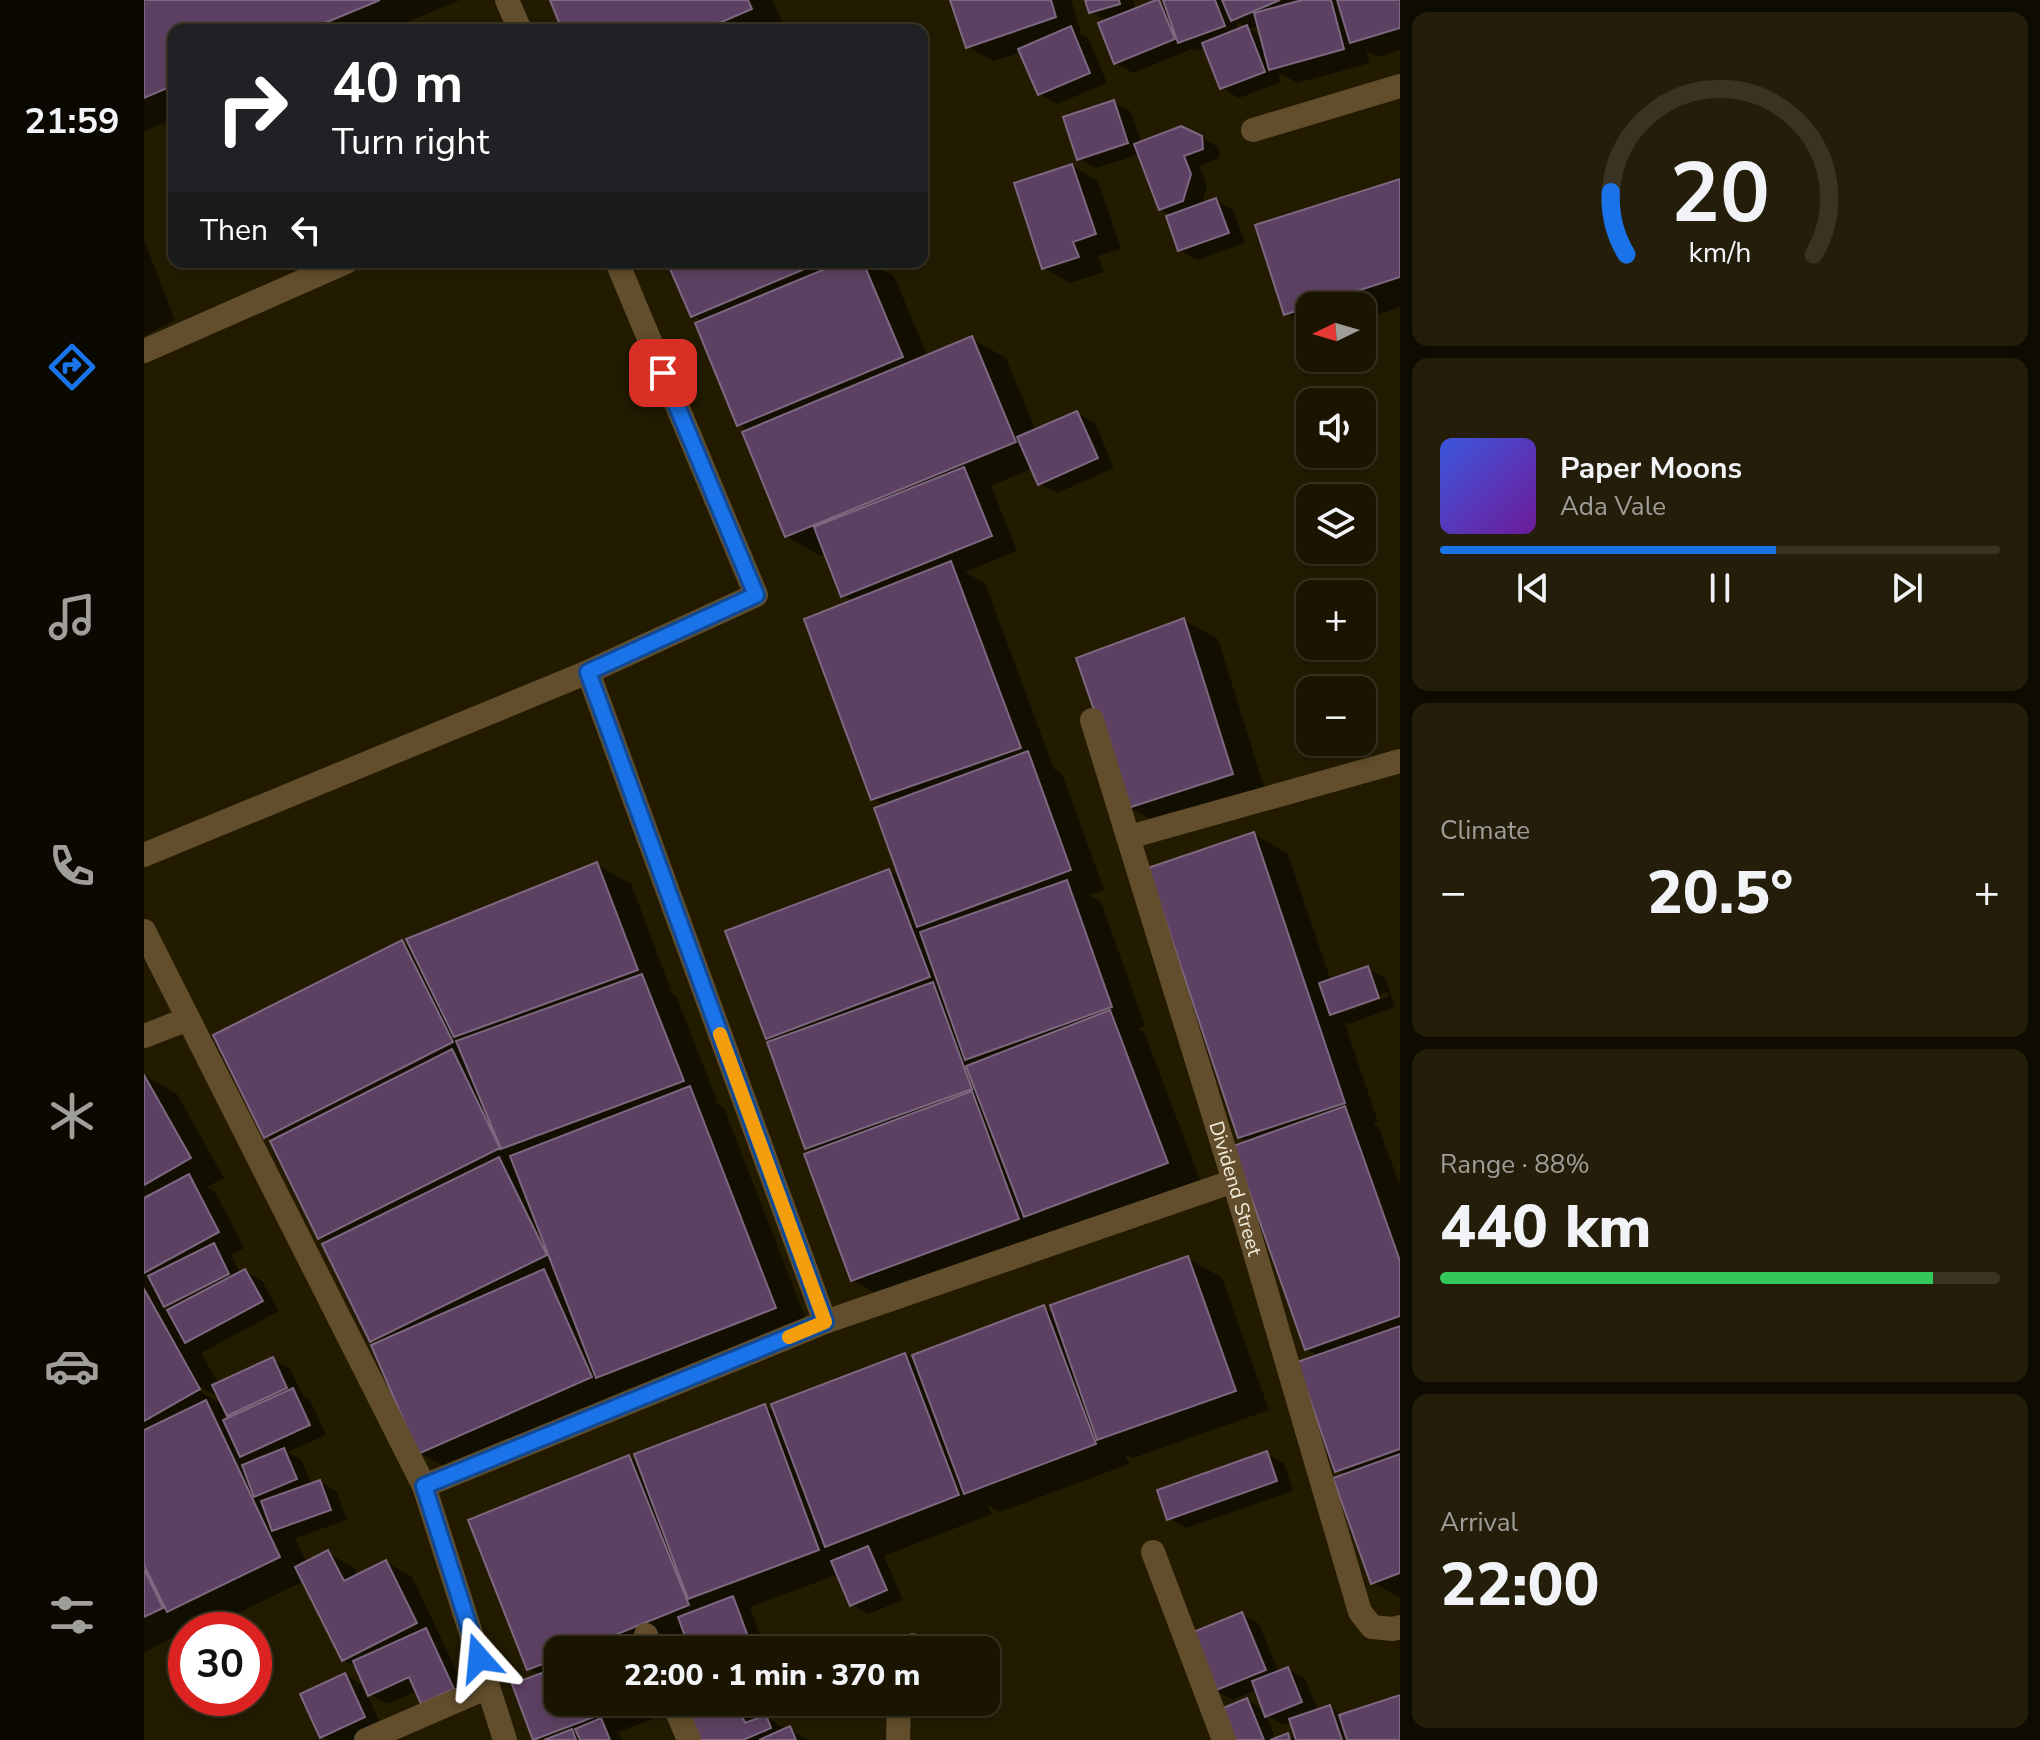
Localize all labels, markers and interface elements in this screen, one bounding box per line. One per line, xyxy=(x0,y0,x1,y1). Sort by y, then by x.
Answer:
text: 40 m xyxy=(332,45,463,122)
icon: right xyxy=(200,56,304,160)
text: 21:59 xyxy=(24,97,120,146)
text: Turn right xyxy=(332,118,489,167)
text: 20 xyxy=(1670,136,1770,249)
icon: left xyxy=(284,208,328,252)
text: Then xyxy=(200,210,268,251)
text: km/h xyxy=(1689,233,1751,272)
north arrow xyxy=(1296,292,1376,372)
map controls xyxy=(1296,292,1376,756)
icon: directions xyxy=(44,339,100,395)
pin xyxy=(629,339,697,407)
icon: arrive xyxy=(641,351,685,395)
button: sound xyxy=(1296,388,1376,468)
text: Paper Moons xyxy=(1560,448,1742,489)
button: layers xyxy=(1296,484,1376,564)
text: Ada Vale xyxy=(1560,489,1666,524)
icon: previous xyxy=(1511,566,1555,610)
icon: pause xyxy=(1698,566,1742,610)
icon: next xyxy=(1885,566,1929,610)
button: + xyxy=(1296,580,1376,660)
icon: music xyxy=(44,589,100,645)
button: − xyxy=(1296,676,1376,756)
text: Climate xyxy=(1440,813,1530,848)
icon: phone xyxy=(44,838,100,894)
text: 20.5° xyxy=(1647,852,1793,934)
text: − xyxy=(1440,863,1466,923)
text: + xyxy=(1974,863,2000,923)
icon: climate xyxy=(44,1088,100,1144)
street label: Dividend Street xyxy=(1203,1118,1269,1260)
text: Range · 88% xyxy=(1440,1147,1590,1182)
text: 440 km xyxy=(1440,1186,1652,1268)
icon: car xyxy=(44,1338,100,1394)
text: Arrival xyxy=(1440,1505,1518,1540)
text: 22:00 xyxy=(1440,1544,1600,1626)
icon: filters xyxy=(44,1587,100,1643)
speed limit sign: 30 xyxy=(168,1612,272,1716)
position arrow xyxy=(437,1616,521,1700)
text: 22:00 · 1 min · 370 m xyxy=(624,1655,920,1696)

